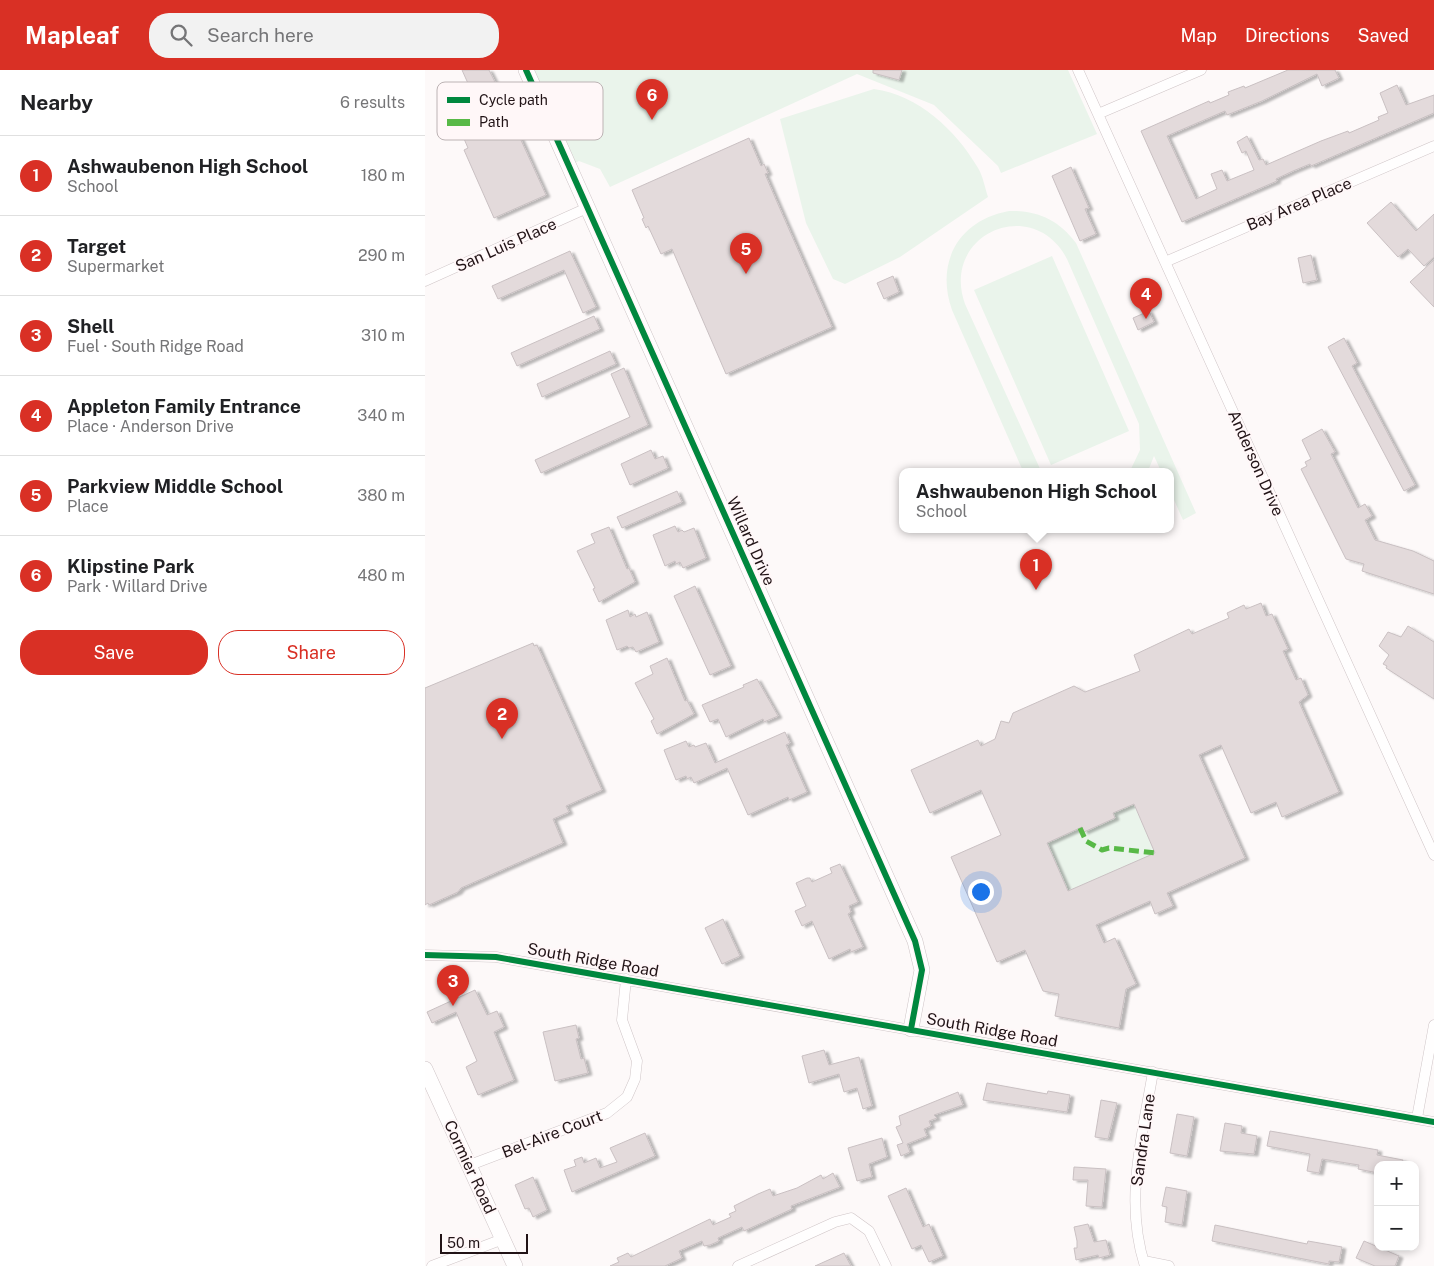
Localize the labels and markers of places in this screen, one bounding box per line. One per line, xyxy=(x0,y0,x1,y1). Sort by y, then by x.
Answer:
pin: 6 xyxy=(636,79,668,120)
pin: 5 xyxy=(730,233,762,274)
pin: 4 xyxy=(1130,278,1162,319)
pin: 1 xyxy=(1020,549,1052,590)
pin: 2 xyxy=(486,698,518,739)
pin: 3 xyxy=(437,965,469,1006)

